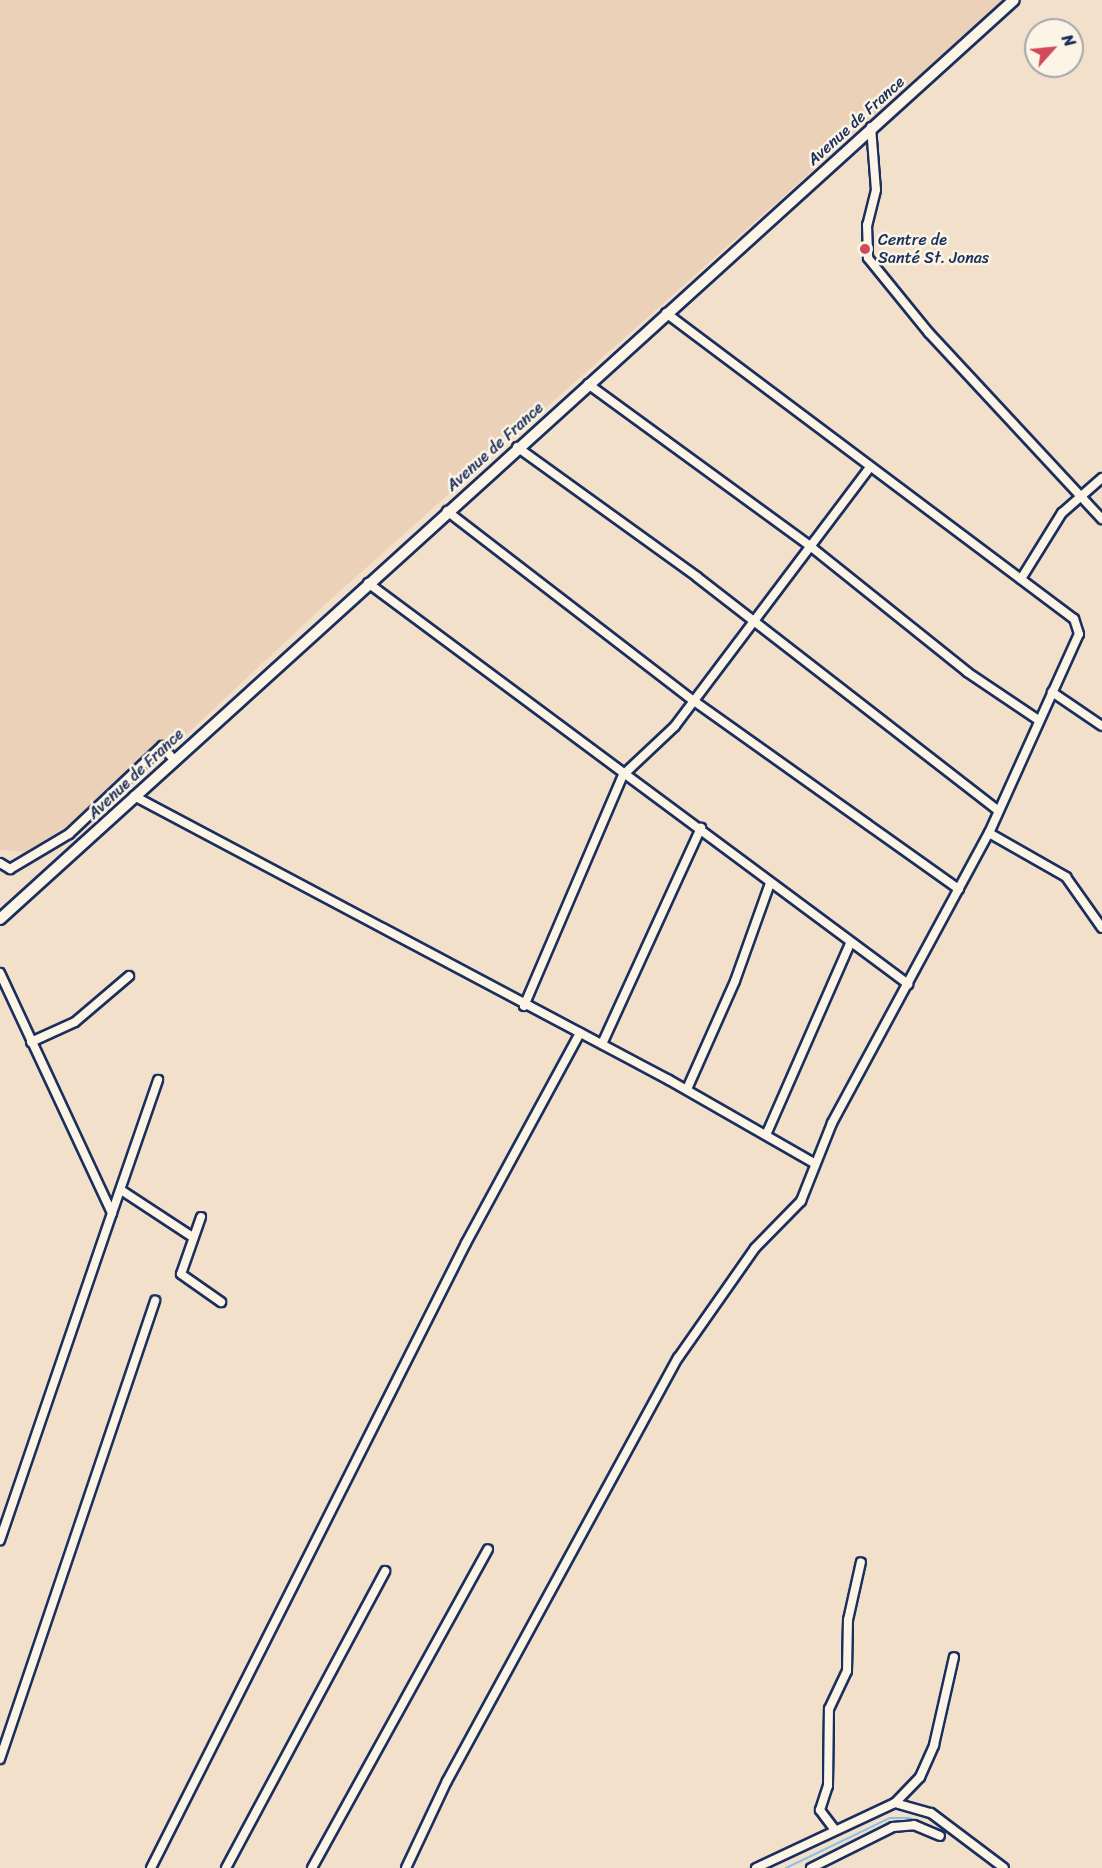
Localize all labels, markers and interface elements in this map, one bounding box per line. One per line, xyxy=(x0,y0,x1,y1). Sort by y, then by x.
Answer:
north arrow xyxy=(1024,18,1084,78)
text: N xyxy=(1053,29,1084,52)
street label: Avenue de France xyxy=(803,72,909,170)
place label: Centre de Santé St. Jonas xyxy=(878,230,990,268)
marker: Centre de Santé St. Jonas xyxy=(856,240,874,258)
street label: Avenue de France xyxy=(442,398,548,496)
street label: Avenue de France xyxy=(84,725,188,823)

